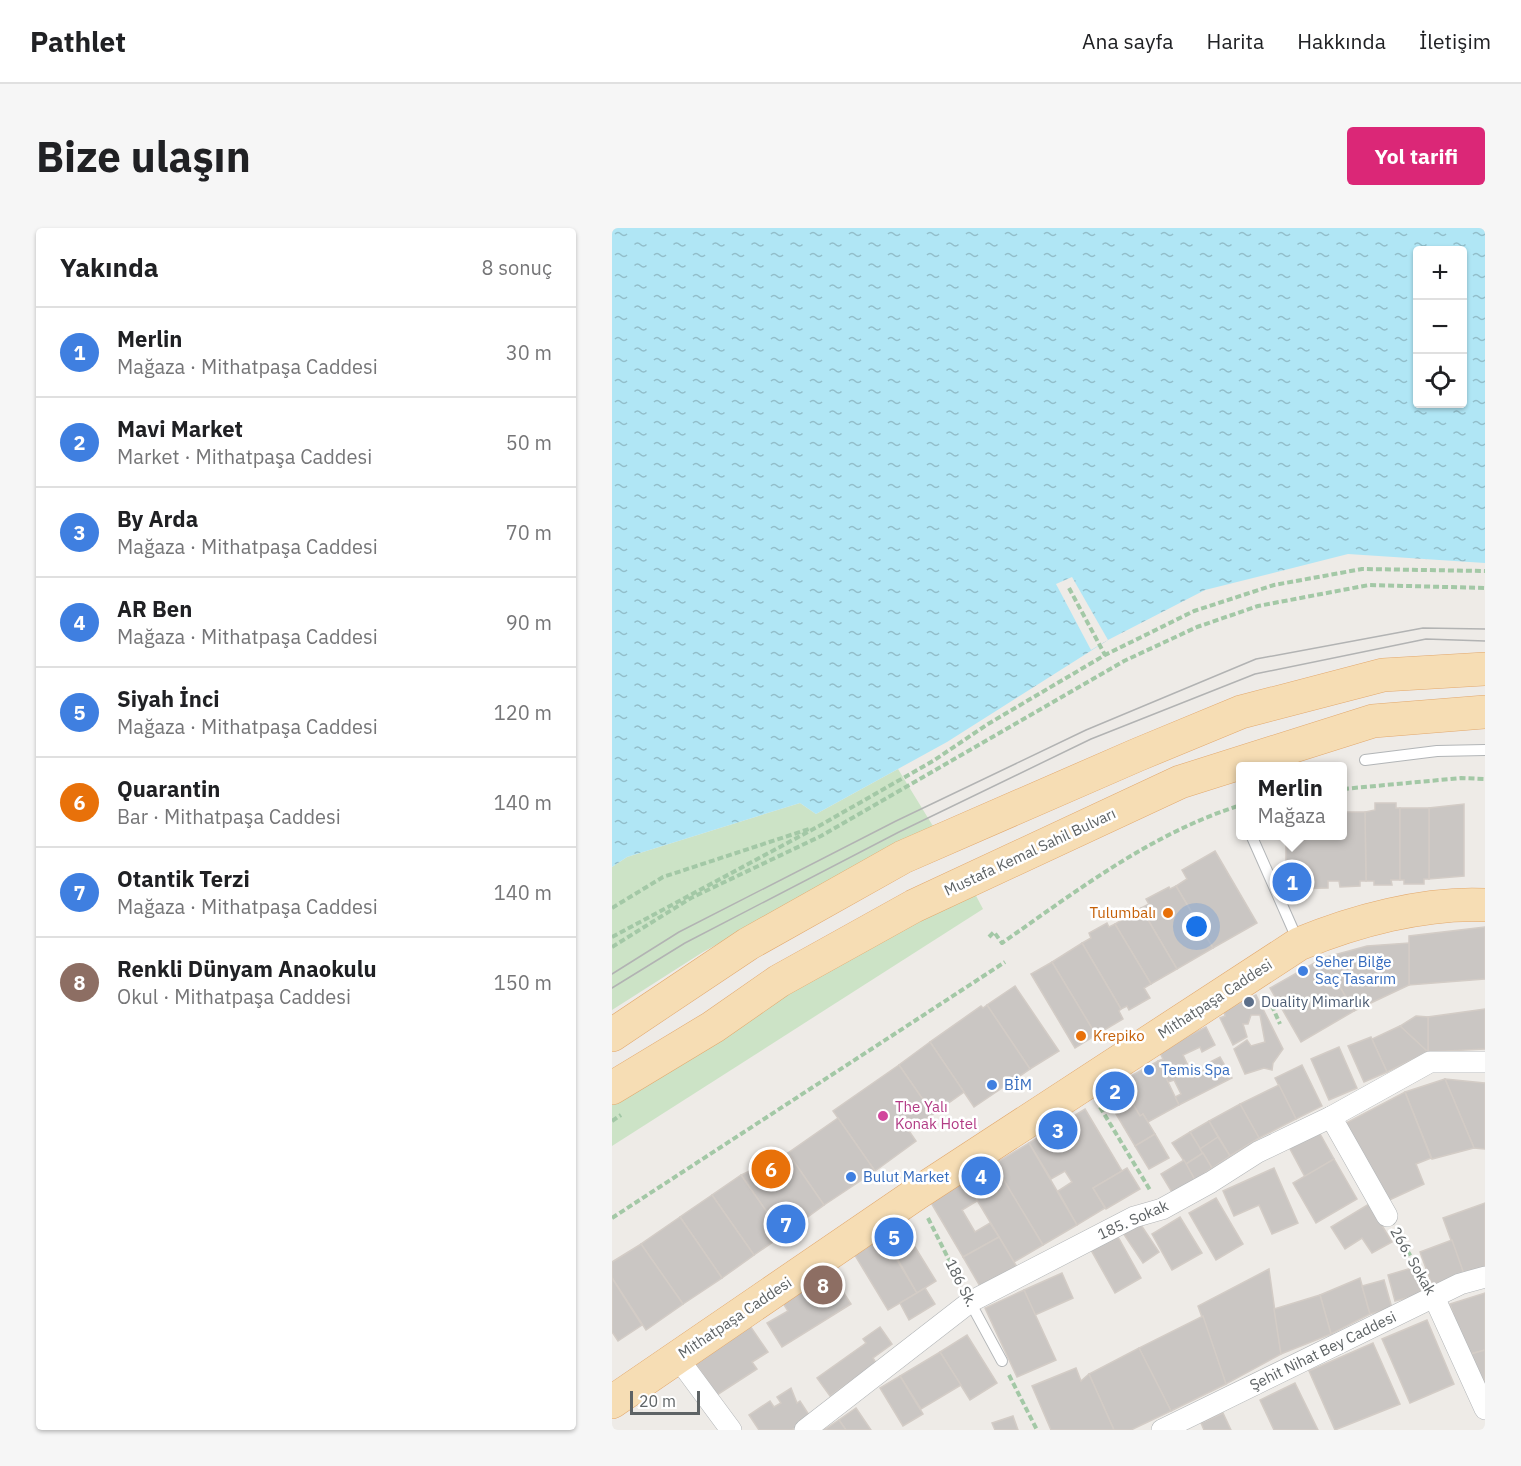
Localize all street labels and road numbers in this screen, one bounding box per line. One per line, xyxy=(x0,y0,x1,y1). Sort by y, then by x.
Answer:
street label: Mustafa Kemal Sahil Bulvarı xyxy=(941,803,1119,900)
street label: Mithatpaşa Caddesi xyxy=(1154,955,1275,1043)
street label: 185. Sokak xyxy=(1094,1195,1171,1244)
street label: 266. Sokak xyxy=(1386,1223,1441,1298)
street label: 186 Sk. xyxy=(941,1256,982,1310)
street label: Mithatpaşa Caddesi xyxy=(674,1273,795,1363)
street label: Şehit Nihat Bey Caddesi xyxy=(1246,1307,1399,1394)

